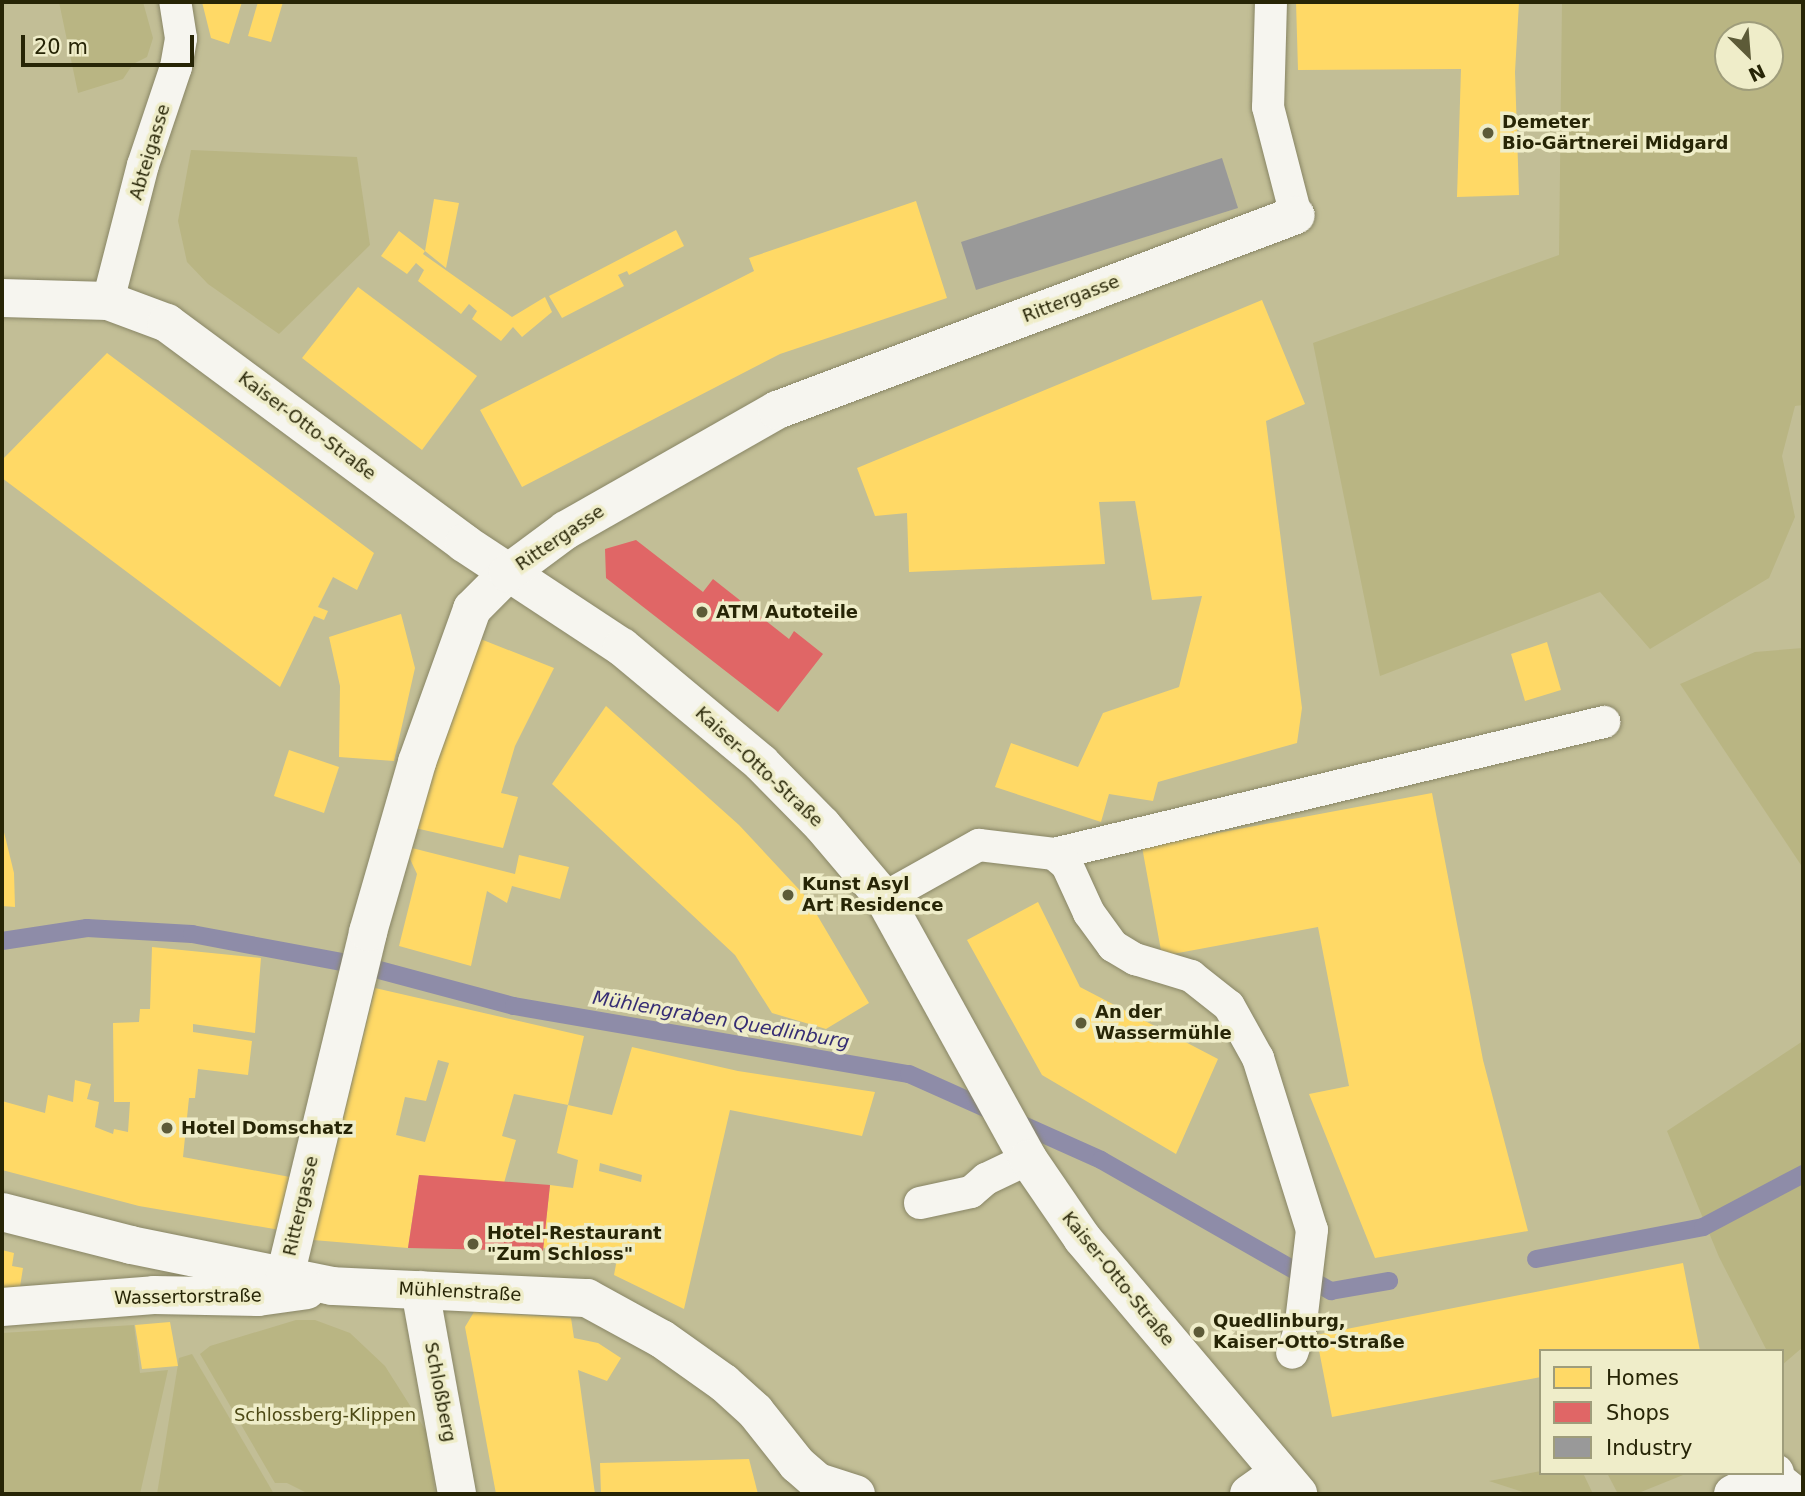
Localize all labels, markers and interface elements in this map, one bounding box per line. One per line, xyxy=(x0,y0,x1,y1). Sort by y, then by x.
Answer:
scale bar xyxy=(24,21,198,65)
north arrow xyxy=(1714,21,1784,91)
text: 20 m xyxy=(34,35,88,59)
text: N xyxy=(1745,60,1769,87)
street label: Abteigasse xyxy=(125,101,175,203)
place label: Demeter Bio-Gärtnerei Midgard xyxy=(1502,112,1728,154)
marker: Demeter Bio-Gärtnerei Midgard xyxy=(1480,125,1496,141)
street label: Rittergasse xyxy=(1019,271,1123,327)
street label: Kaiser-Otto-Straße xyxy=(234,367,380,485)
street label: Rittergasse xyxy=(512,501,608,575)
place label: ATM Autoteile xyxy=(716,601,858,623)
marker: ATM Autoteile xyxy=(694,604,710,620)
street label: Kaiser-Otto-Straße xyxy=(691,702,827,832)
place label: Kunst Asyl Art Residence xyxy=(802,874,943,917)
marker: Kunst Asyl Art Residence xyxy=(780,887,796,903)
water label: Mühlengraben Quedlinburg xyxy=(591,986,851,1054)
place label: An der Wassermühle xyxy=(1095,1002,1232,1044)
marker: An der Wassermühle xyxy=(1073,1015,1089,1031)
place label: Hotel Domschatz xyxy=(181,1117,353,1139)
marker: Hotel Domschatz xyxy=(159,1120,175,1136)
street label: Rittergasse xyxy=(279,1154,323,1258)
street label: Kaiser-Otto-Straße xyxy=(1057,1207,1179,1351)
place label: Hotel-Restaurant "Zum Schloss" xyxy=(487,1223,662,1266)
marker: Hotel-Restaurant "Zum Schloss" xyxy=(465,1236,481,1252)
street label: Mühlenstraße xyxy=(398,1278,522,1306)
street label: Wassertorstraße xyxy=(114,1285,262,1309)
place label: Quedlinburg, Kaiser-Otto-Straße xyxy=(1213,1311,1405,1354)
marker: Quedlinburg, Kaiser-Otto-Straße xyxy=(1191,1324,1207,1340)
street label: Schloßberg xyxy=(420,1340,460,1444)
legend xyxy=(1539,1349,1784,1475)
text: Homes xyxy=(1606,1366,1679,1390)
text: Shops xyxy=(1606,1401,1670,1425)
park label: Schlossberg-Klippen xyxy=(234,1404,416,1426)
text: Industry xyxy=(1606,1436,1692,1460)

